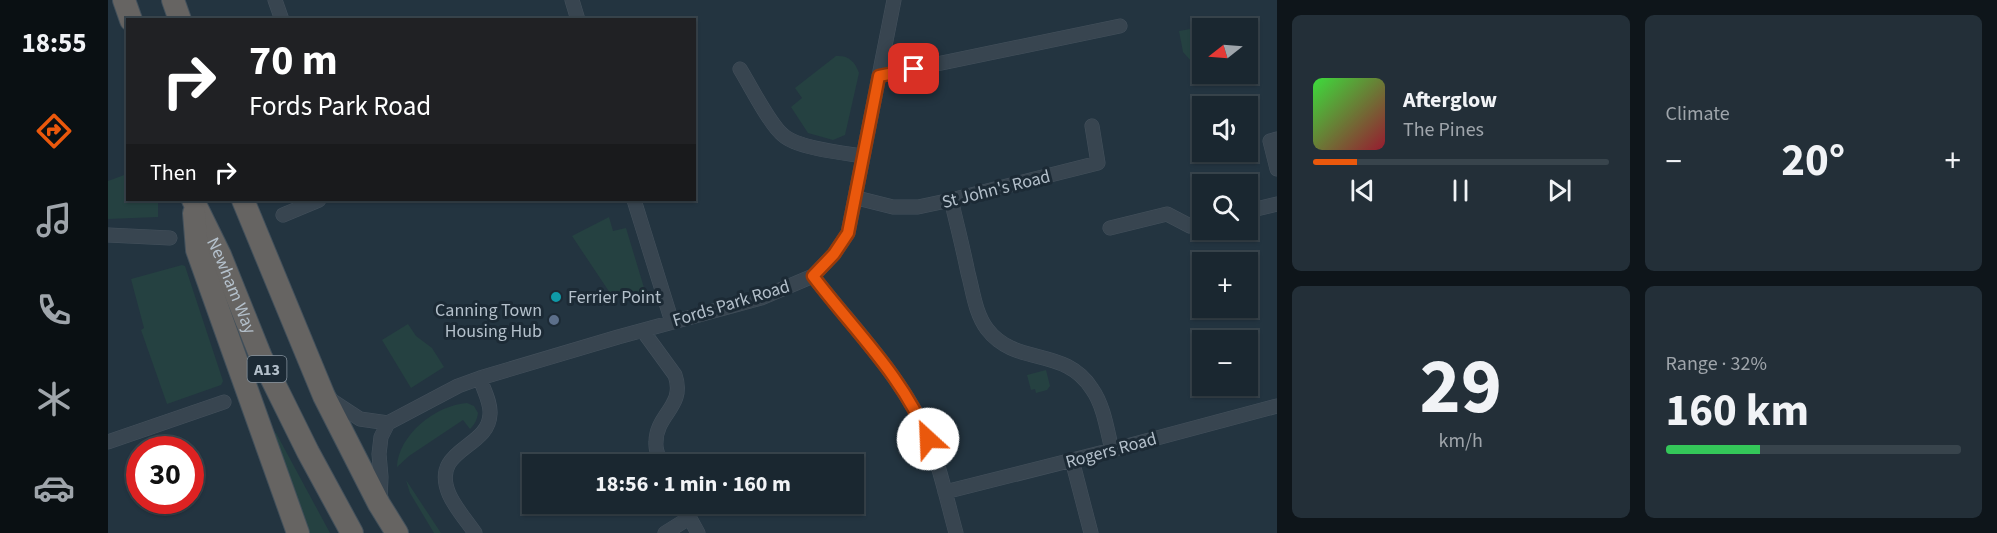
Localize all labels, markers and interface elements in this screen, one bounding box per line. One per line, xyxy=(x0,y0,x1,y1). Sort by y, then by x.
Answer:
north arrow xyxy=(1192,18,1258,84)
map controls xyxy=(1192,18,1258,396)
text: 18:55 xyxy=(21,24,87,63)
text: 70 m xyxy=(249,31,338,91)
icon: right xyxy=(150,42,228,120)
pin xyxy=(888,43,939,94)
icon: arrive xyxy=(897,52,930,85)
text: Afterglow xyxy=(1403,84,1497,116)
text: Fords Park Road xyxy=(249,87,431,126)
button: sound xyxy=(1192,96,1258,162)
text: Climate xyxy=(1666,100,1730,128)
icon: directions xyxy=(33,110,75,152)
text: The Pines xyxy=(1403,116,1484,144)
text: 20° xyxy=(1781,129,1845,193)
text: − xyxy=(1666,138,1682,185)
text: + xyxy=(1945,138,1961,185)
icon: right xyxy=(209,156,242,189)
text: Then xyxy=(150,157,197,189)
street label: St John's Road xyxy=(939,164,1053,215)
button: search xyxy=(1192,174,1258,240)
icon: previous xyxy=(1346,174,1379,207)
icon: pause xyxy=(1444,174,1477,207)
icon: next xyxy=(1543,174,1576,207)
icon: music xyxy=(33,199,75,241)
street label: Newham Way xyxy=(200,233,263,338)
button: + xyxy=(1192,252,1258,318)
street label: Fords Park Road xyxy=(669,274,793,333)
place label: Ferrier Point xyxy=(568,285,661,310)
icon: phone xyxy=(33,289,75,331)
marker: Ferrier Point xyxy=(549,290,563,304)
place label: Canning Town Housing Hub xyxy=(435,298,542,344)
marker: Canning Town Housing Hub xyxy=(547,313,561,327)
button: − xyxy=(1192,330,1258,396)
text: 29 xyxy=(1420,332,1502,443)
text: Range · 32% xyxy=(1666,350,1767,378)
road number: A13 xyxy=(248,356,286,382)
icon: climate xyxy=(33,378,75,420)
text: 160 km xyxy=(1666,379,1809,443)
position arrow xyxy=(896,407,960,471)
street label: Rogers Road xyxy=(1063,426,1160,475)
text: km/h xyxy=(1439,427,1483,455)
speed limit sign: 30 xyxy=(126,436,204,514)
icon: car xyxy=(33,467,75,509)
text: 18:56 · 1 min · 160 m xyxy=(595,468,791,500)

